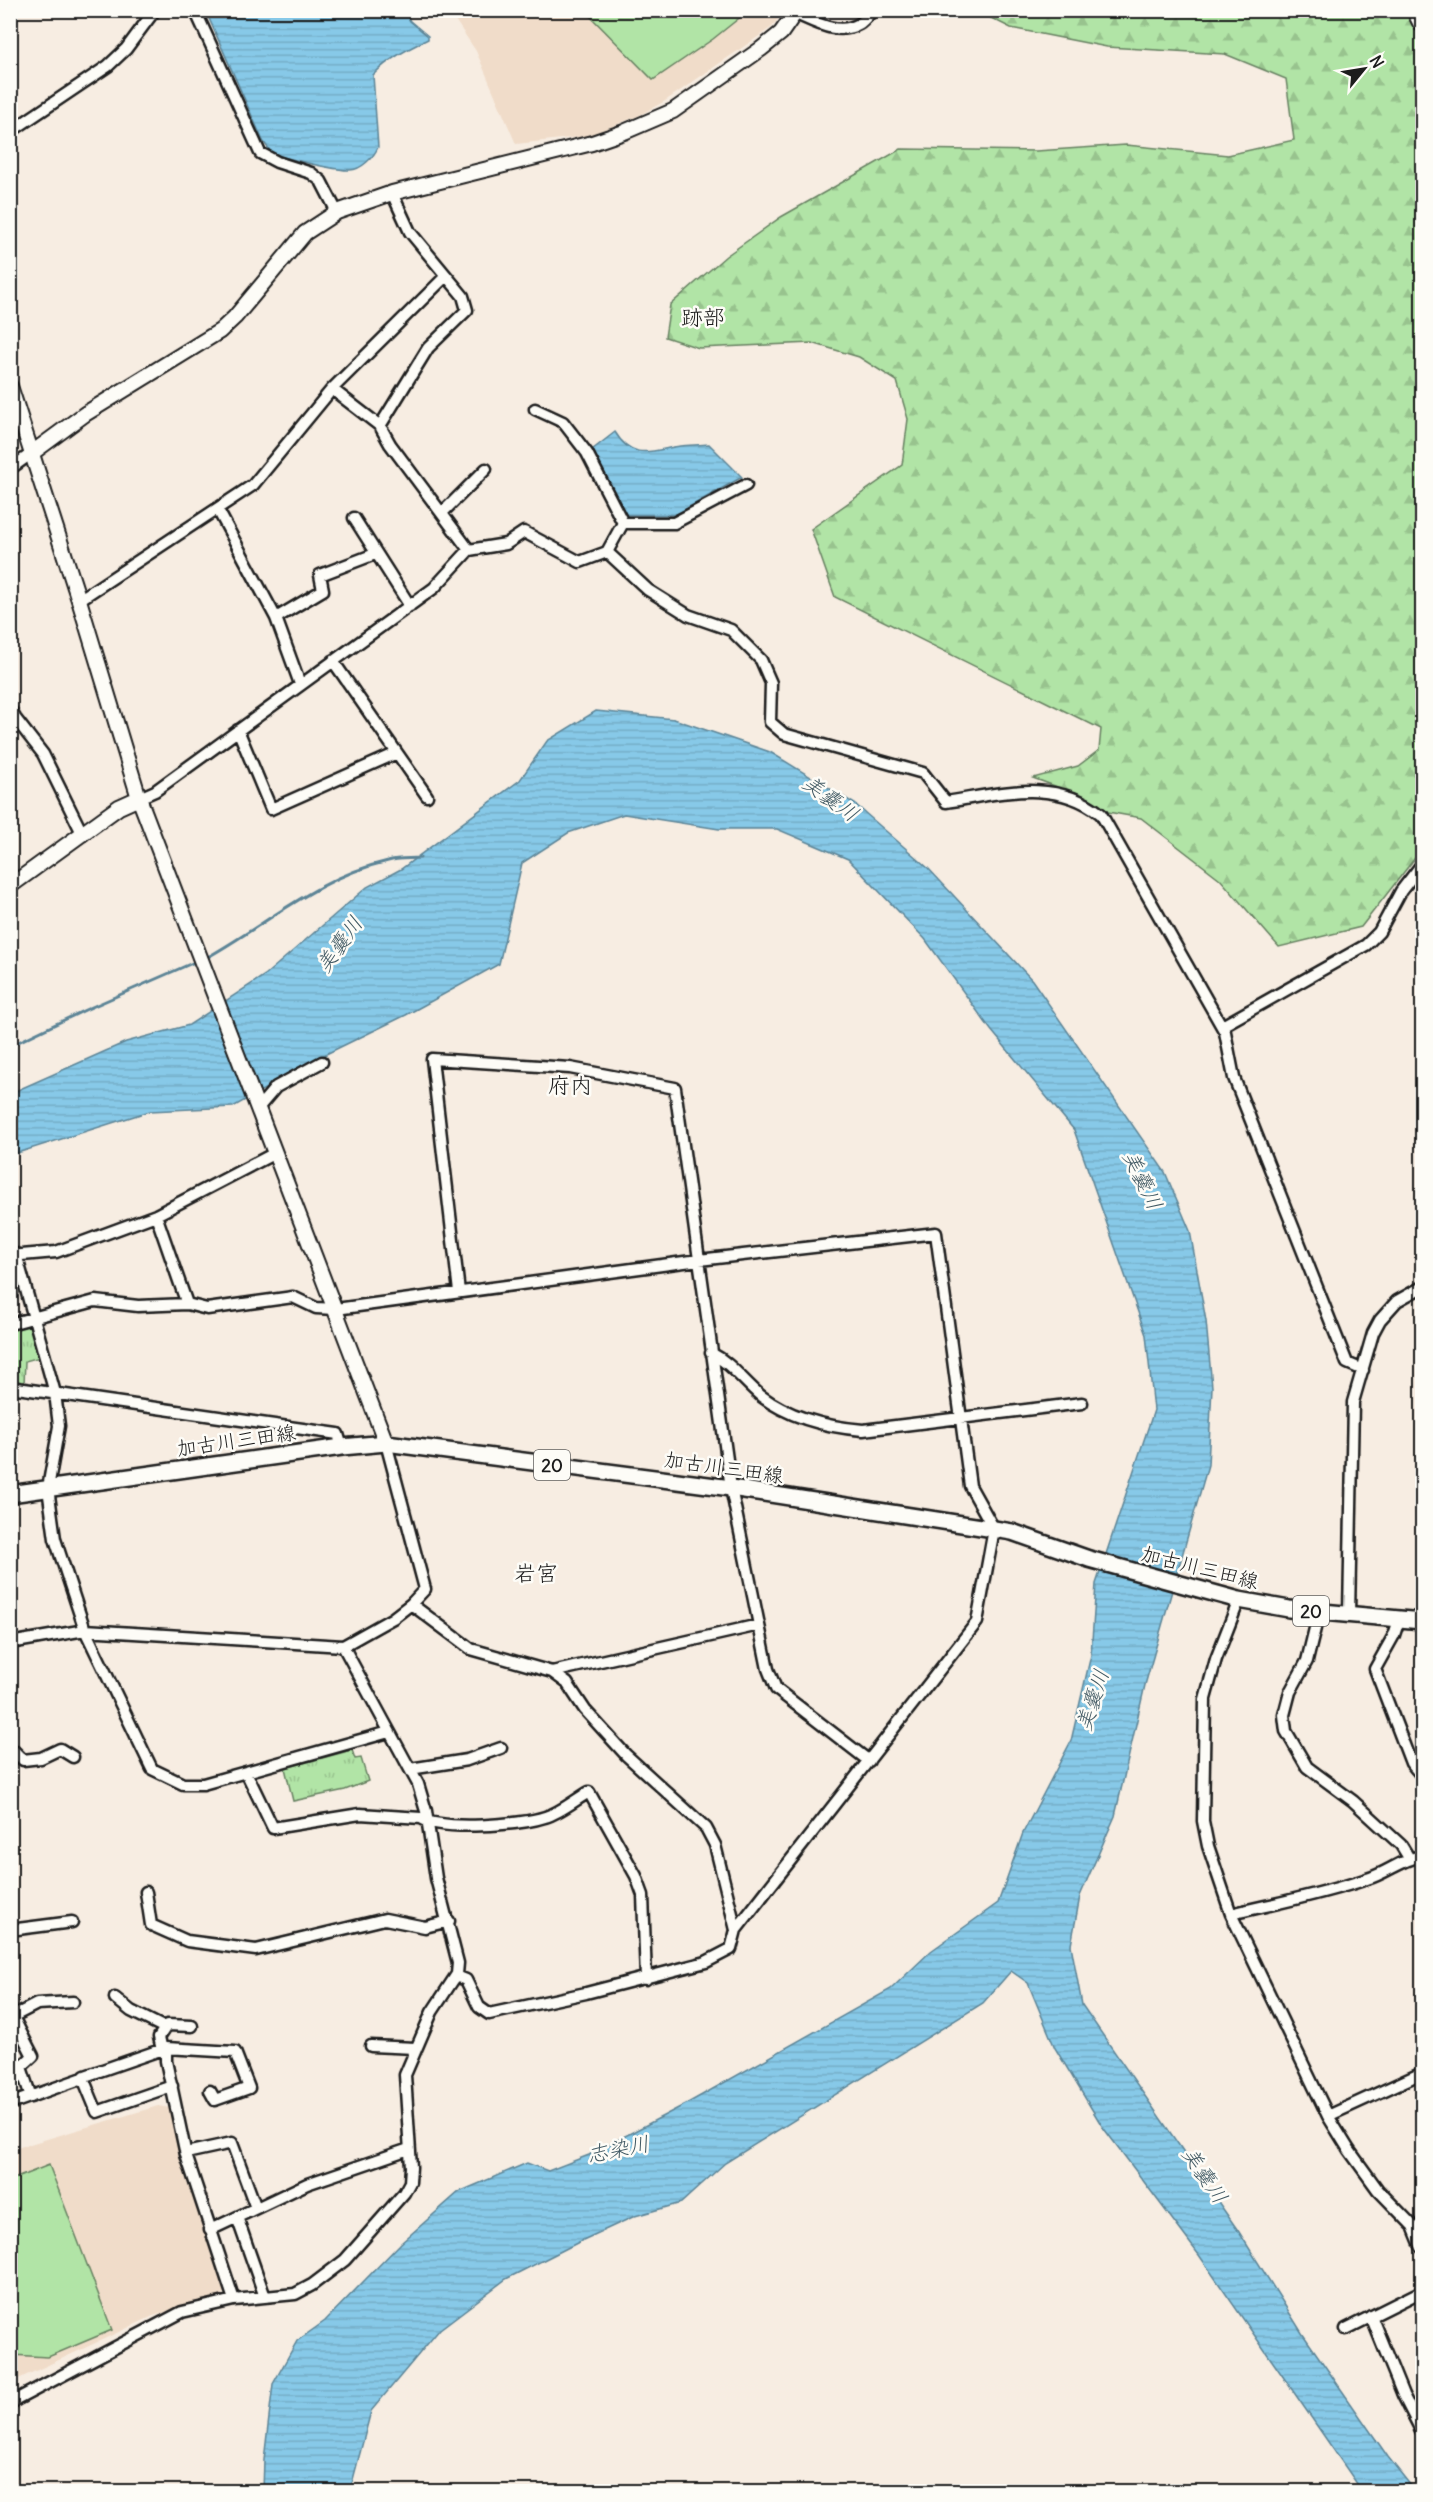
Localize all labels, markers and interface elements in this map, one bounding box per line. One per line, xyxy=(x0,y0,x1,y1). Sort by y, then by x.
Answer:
north arrow xyxy=(1334,39,1394,99)
text: N xyxy=(1366,52,1388,71)
district label: 跡部 xyxy=(681,303,725,331)
water label: 美嚢川 xyxy=(798,769,864,827)
water label: 美嚢川 xyxy=(310,911,368,977)
district label: 府内 xyxy=(548,1071,592,1099)
water label: 美嚢川 xyxy=(1117,1146,1169,1214)
street label: 加古川三田線 xyxy=(175,1419,297,1461)
street label: 加古川三田線 xyxy=(663,1446,785,1488)
road number: 20 xyxy=(534,1450,570,1480)
street label: 加古川三田線 xyxy=(1139,1540,1261,1594)
district label: 岩宮 xyxy=(514,1559,558,1587)
road number: 20 xyxy=(1293,1596,1329,1626)
water label: 美嚢川 xyxy=(1069,1666,1115,1734)
water label: 志染川 xyxy=(585,2130,651,2168)
water label: 美嚢川 xyxy=(1176,2141,1234,2209)

